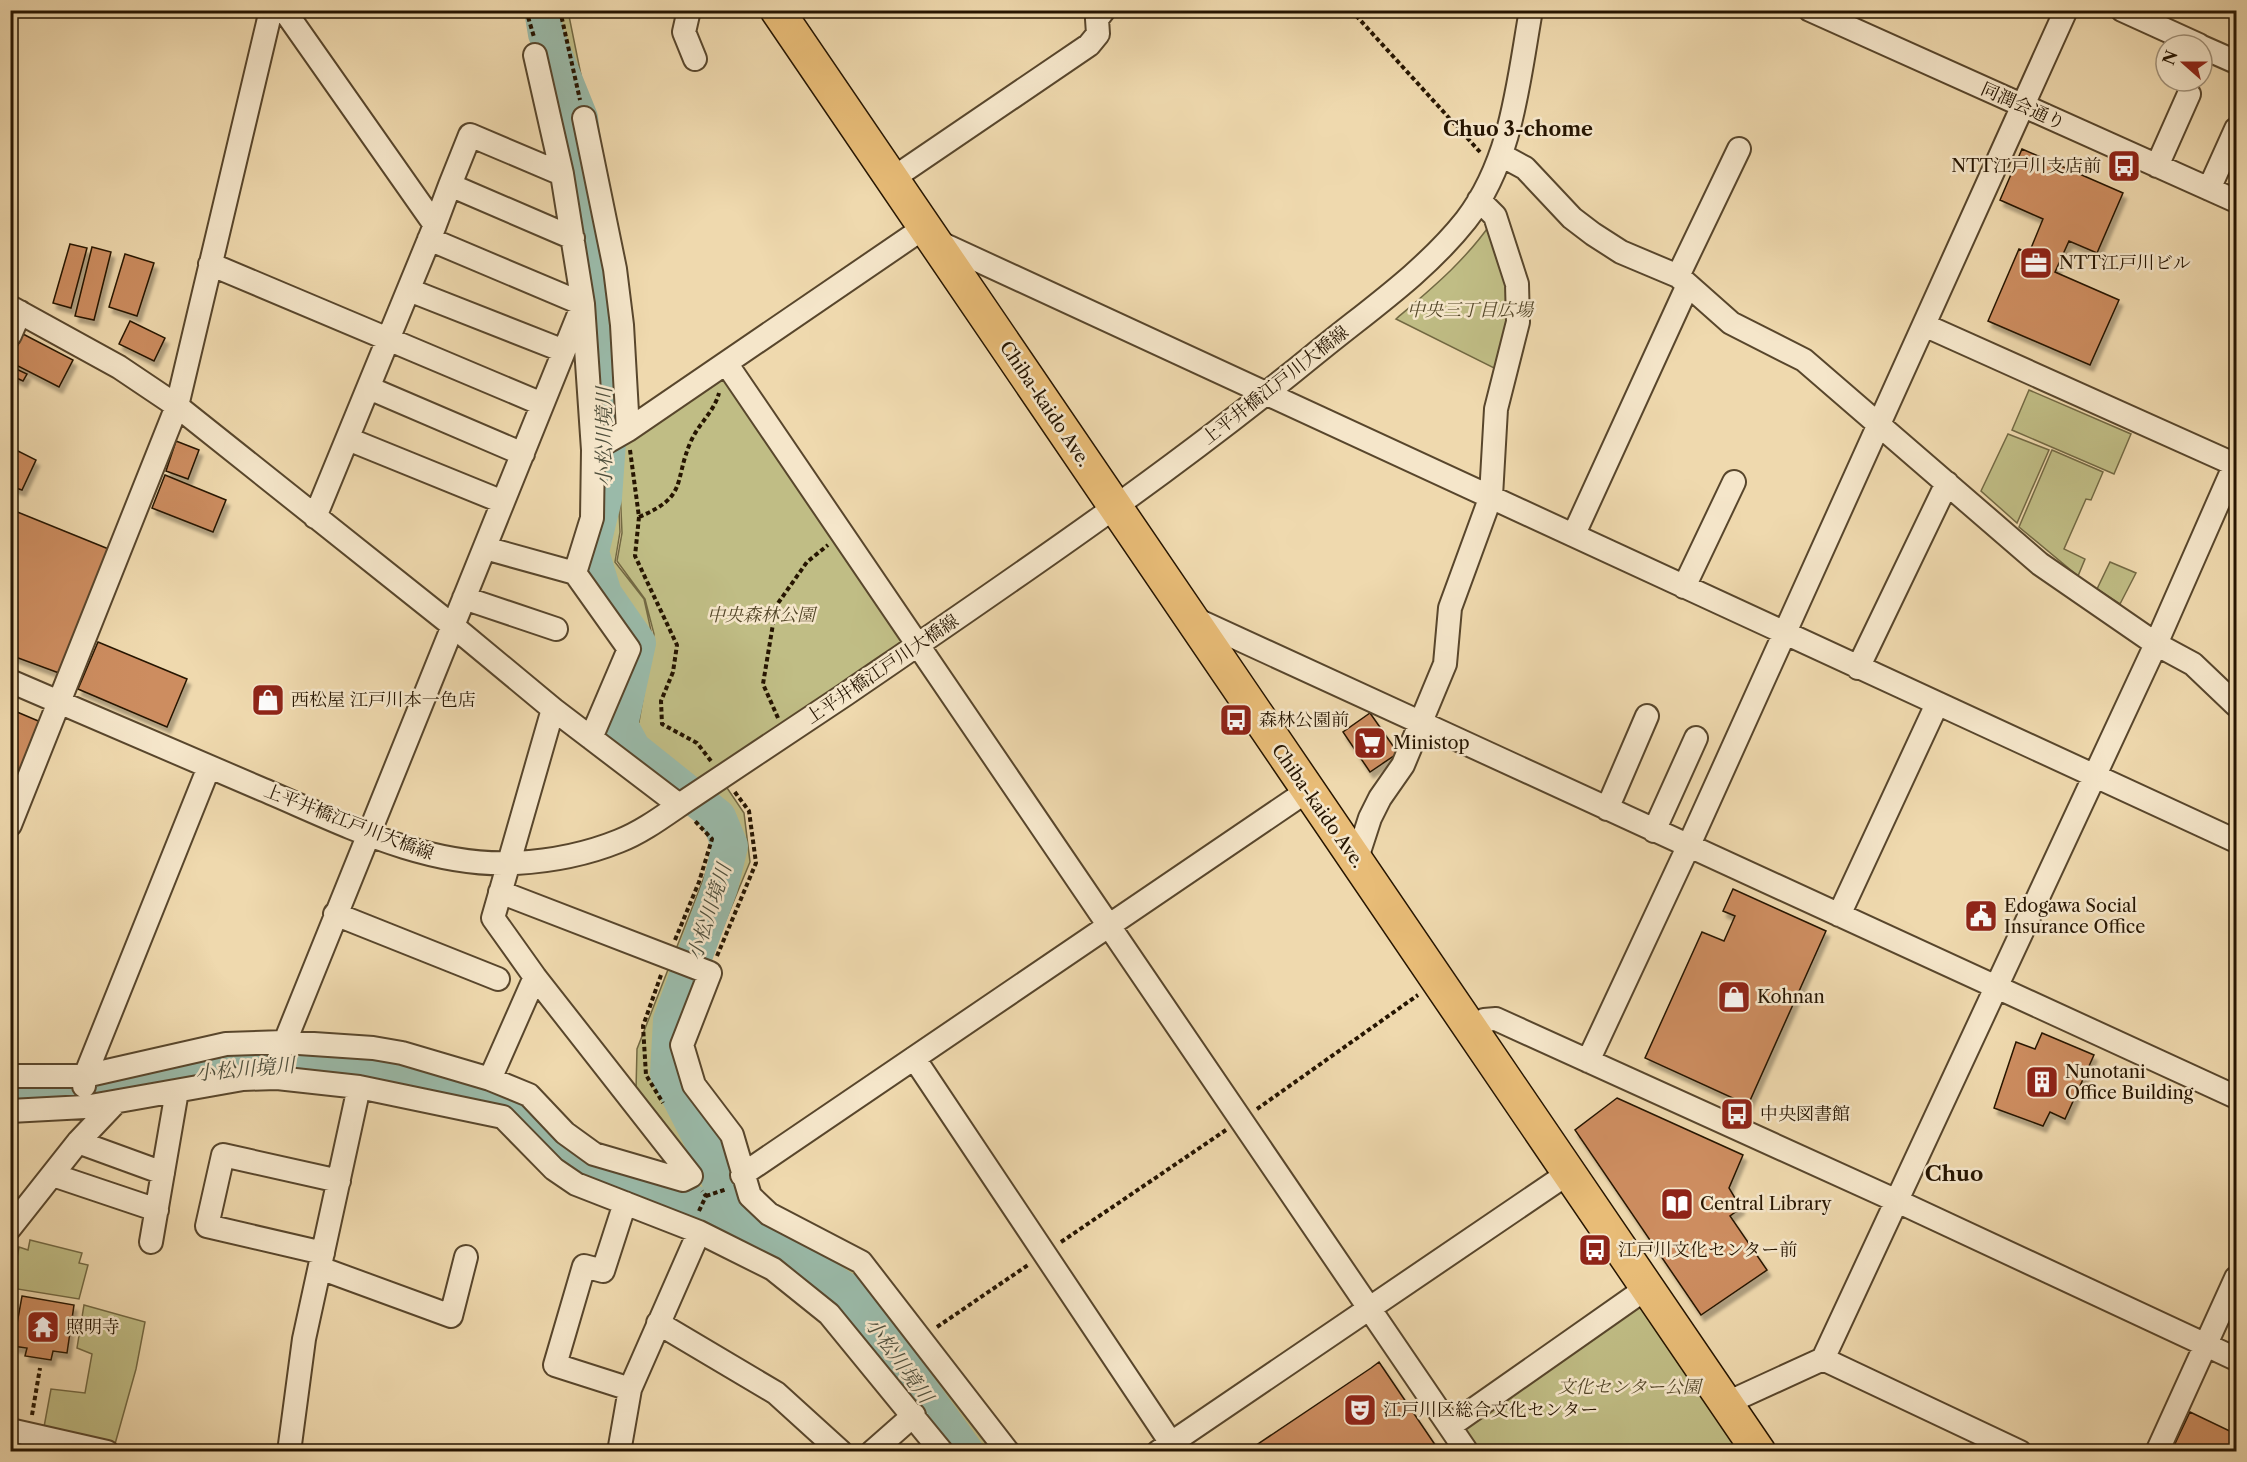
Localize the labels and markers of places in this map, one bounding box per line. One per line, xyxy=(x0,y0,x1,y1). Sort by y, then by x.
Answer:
bus stop icon: NTT江戸川支店前 xyxy=(2106,148,2142,184)
place label: NTT江戸川支店前 xyxy=(1951,155,2101,177)
office icon: NTT江戸川ビル xyxy=(2018,245,2054,281)
place label: NTT江戸川ビル xyxy=(2059,252,2191,274)
shop icon: 西松屋 江戸川本一色店 xyxy=(250,682,286,718)
place label: 西松屋 江戸川本一色店 xyxy=(291,689,476,711)
bus stop icon: 森林公園前 xyxy=(1218,702,1254,738)
place label: 森林公園前 xyxy=(1259,709,1349,731)
supermarket icon: Ministop xyxy=(1352,725,1388,761)
place label: Ministop xyxy=(1393,732,1470,754)
place label: Edogawa Social Insurance Office xyxy=(2004,895,2145,938)
public building icon: Edogawa Social Insurance Office xyxy=(1963,898,1999,934)
shop icon: Kohnan xyxy=(1716,979,1752,1015)
place label: Kohnan xyxy=(1757,986,1825,1008)
place label: Nunotani Office Building xyxy=(2065,1061,2194,1104)
building icon: Nunotani Office Building xyxy=(2024,1064,2060,1100)
bus stop icon: 中央図書館 xyxy=(1719,1096,1755,1132)
place label: 中央図書館 xyxy=(1760,1103,1850,1125)
library icon: Central Library xyxy=(1659,1186,1695,1222)
place label: Central Library xyxy=(1700,1193,1832,1215)
bus stop icon: 江戸川文化センター前 xyxy=(1577,1232,1613,1268)
place label: 江戸川文化センター前 xyxy=(1618,1239,1797,1261)
temple icon: 照明寺 xyxy=(25,1309,61,1345)
place label: 照明寺 xyxy=(66,1316,120,1338)
theatre icon: 江戸川区総合文化センター xyxy=(1342,1392,1378,1428)
place label: 江戸川区総合文化センター xyxy=(1383,1399,1598,1421)

